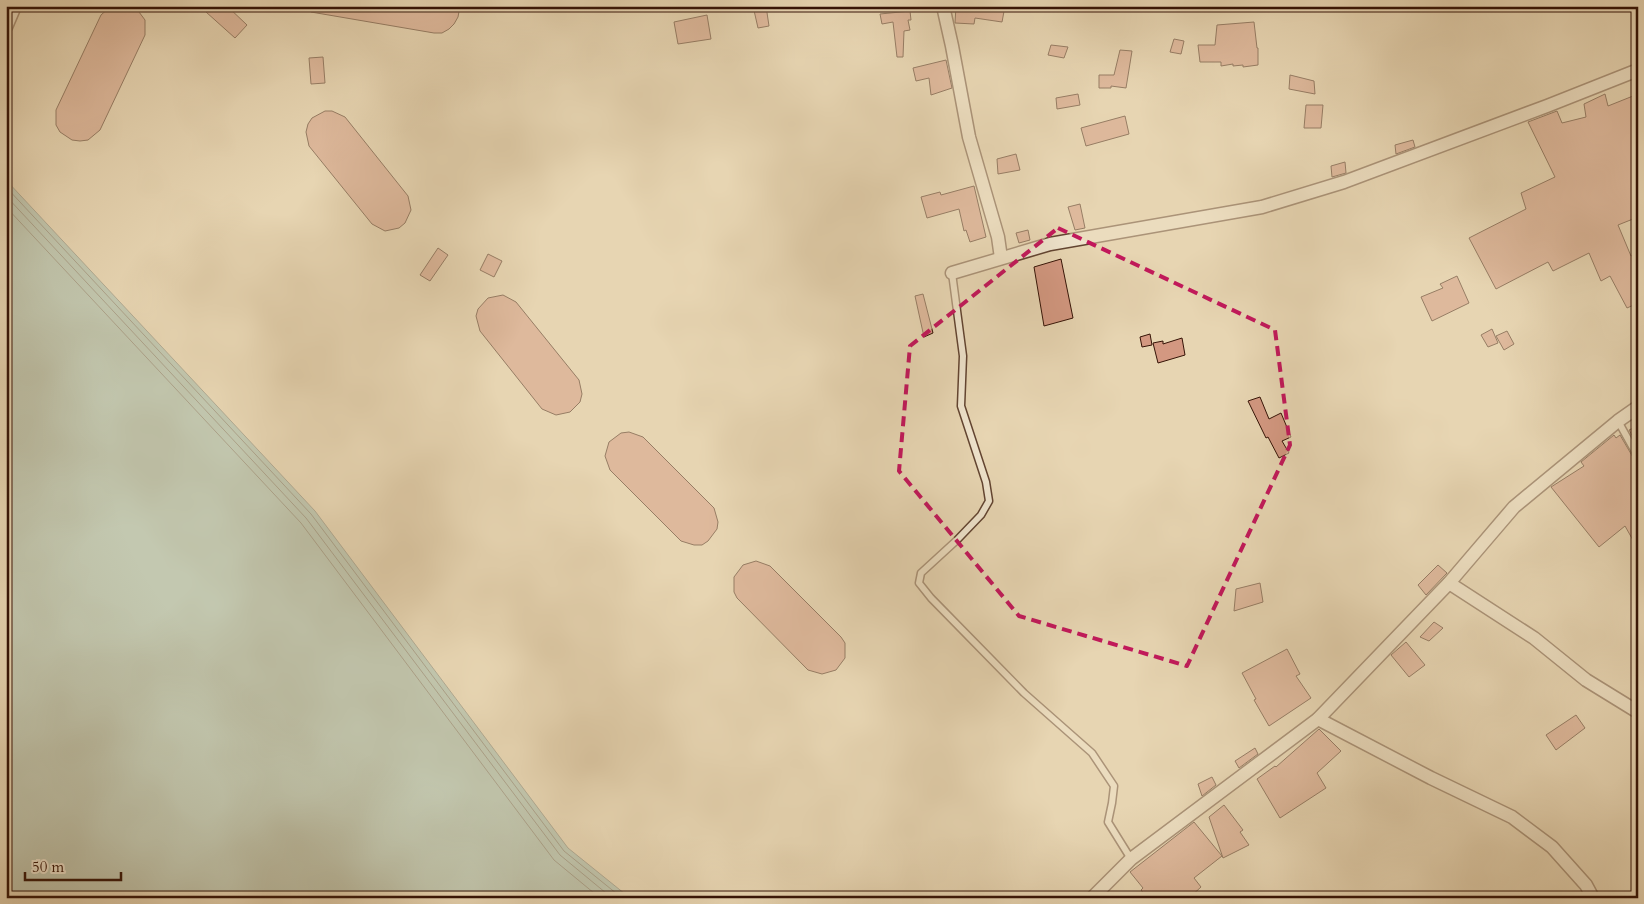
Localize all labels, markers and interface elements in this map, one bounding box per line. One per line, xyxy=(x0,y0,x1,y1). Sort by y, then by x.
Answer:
scale bar xyxy=(25,849,121,881)
text: 50 m xyxy=(32,857,64,877)

